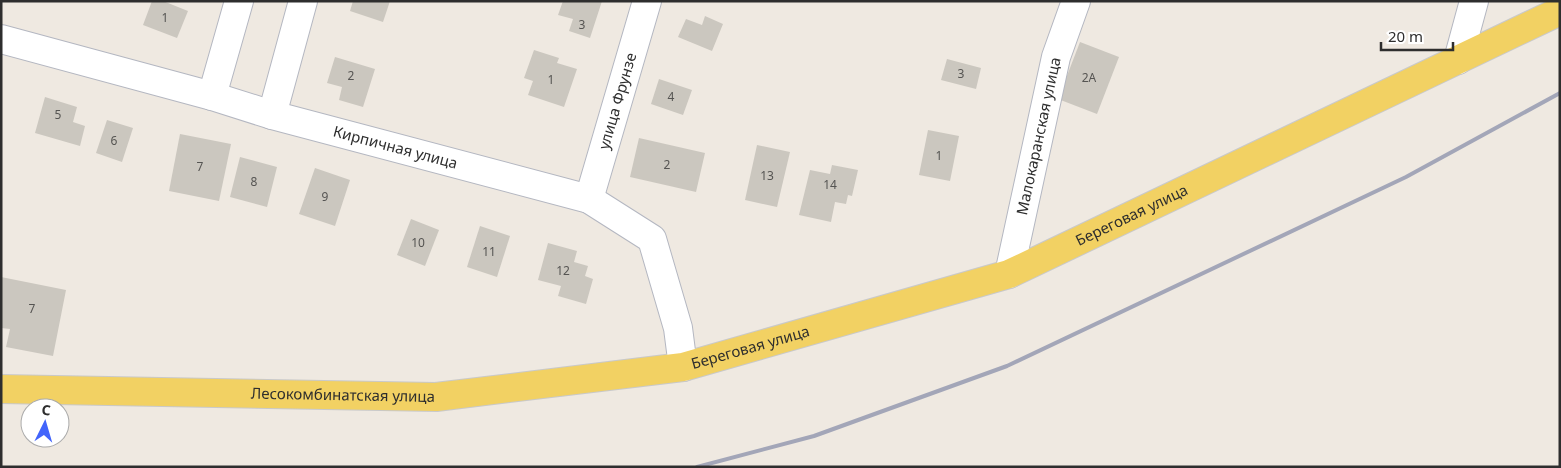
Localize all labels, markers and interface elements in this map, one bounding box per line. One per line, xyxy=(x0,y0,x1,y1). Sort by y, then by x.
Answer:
house number: 1 xyxy=(162,9,168,26)
house number: 3 xyxy=(579,16,586,33)
scale bar xyxy=(1381,20,1454,52)
text: 20 m xyxy=(1388,26,1423,46)
street label: улица Фрунзе xyxy=(593,50,640,152)
street label: Малокаранская улица xyxy=(1011,55,1065,217)
house number: 3 xyxy=(958,65,965,82)
house number: 2 xyxy=(348,67,355,84)
house number: 2А xyxy=(1082,69,1097,86)
house number: 1 xyxy=(548,71,554,88)
house number: 4 xyxy=(668,88,675,105)
house number: 5 xyxy=(55,106,62,123)
street label: Кирпичная улица xyxy=(331,121,460,173)
house number: 6 xyxy=(111,132,118,149)
house number: 1 xyxy=(936,147,942,164)
house number: 2 xyxy=(664,156,671,173)
house number: 7 xyxy=(197,158,204,175)
house number: 13 xyxy=(760,167,774,184)
house number: 8 xyxy=(251,173,258,190)
house number: 14 xyxy=(823,176,837,193)
street label: Береговая улица xyxy=(1072,179,1191,250)
house number: 9 xyxy=(322,188,329,205)
house number: 10 xyxy=(411,234,425,251)
house number: 11 xyxy=(482,243,496,260)
house number: 12 xyxy=(556,262,570,279)
house number: 7 xyxy=(29,300,36,317)
street label: Береговая улица xyxy=(689,320,812,373)
street label: Лесокомбинатская улица xyxy=(251,383,435,406)
north arrow xyxy=(20,398,70,448)
text: С xyxy=(41,400,52,419)

